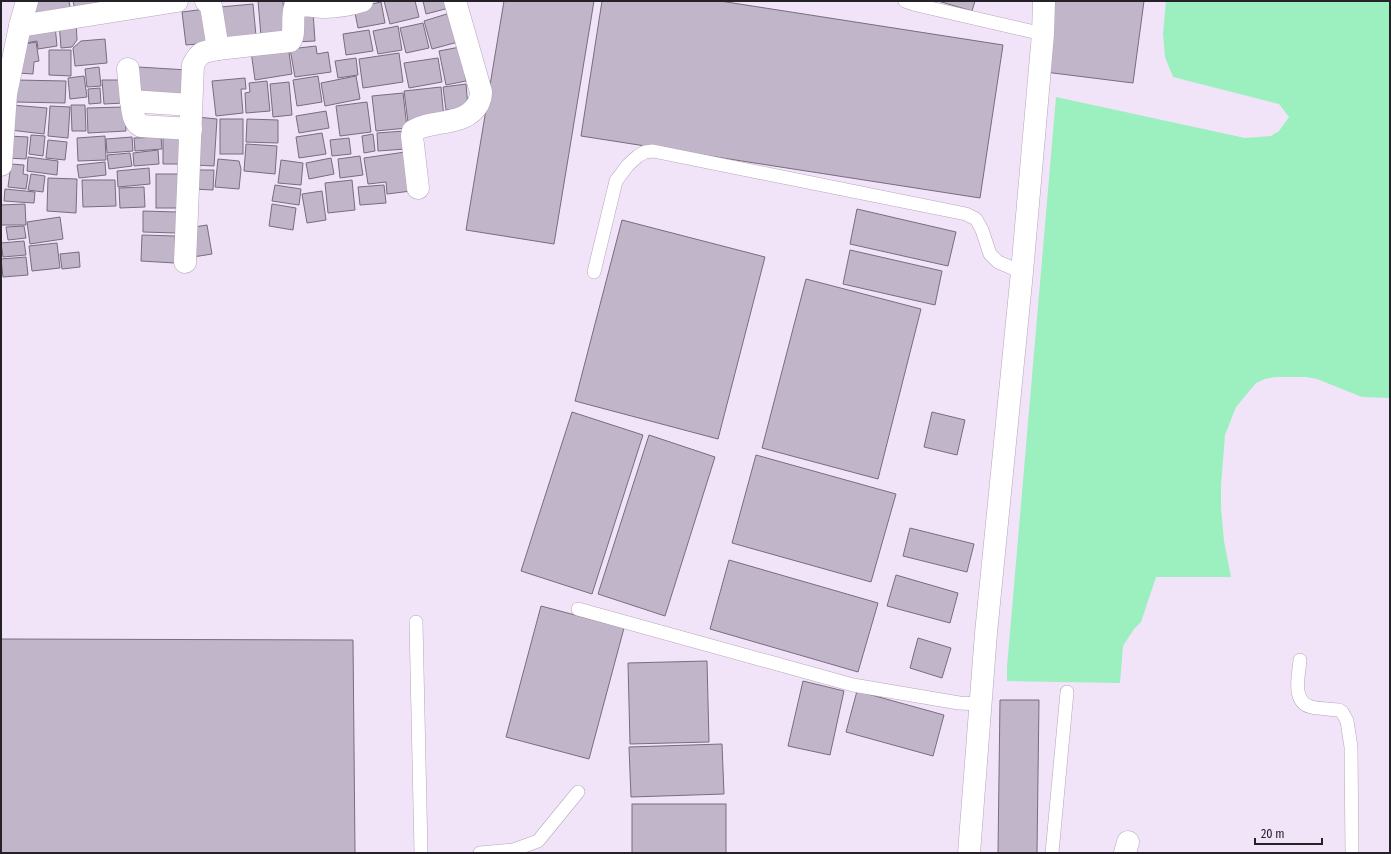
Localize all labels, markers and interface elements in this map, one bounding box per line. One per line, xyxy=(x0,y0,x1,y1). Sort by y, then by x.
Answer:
scale bar xyxy=(1255,820,1322,846)
text: 20 m xyxy=(1261,827,1285,841)

